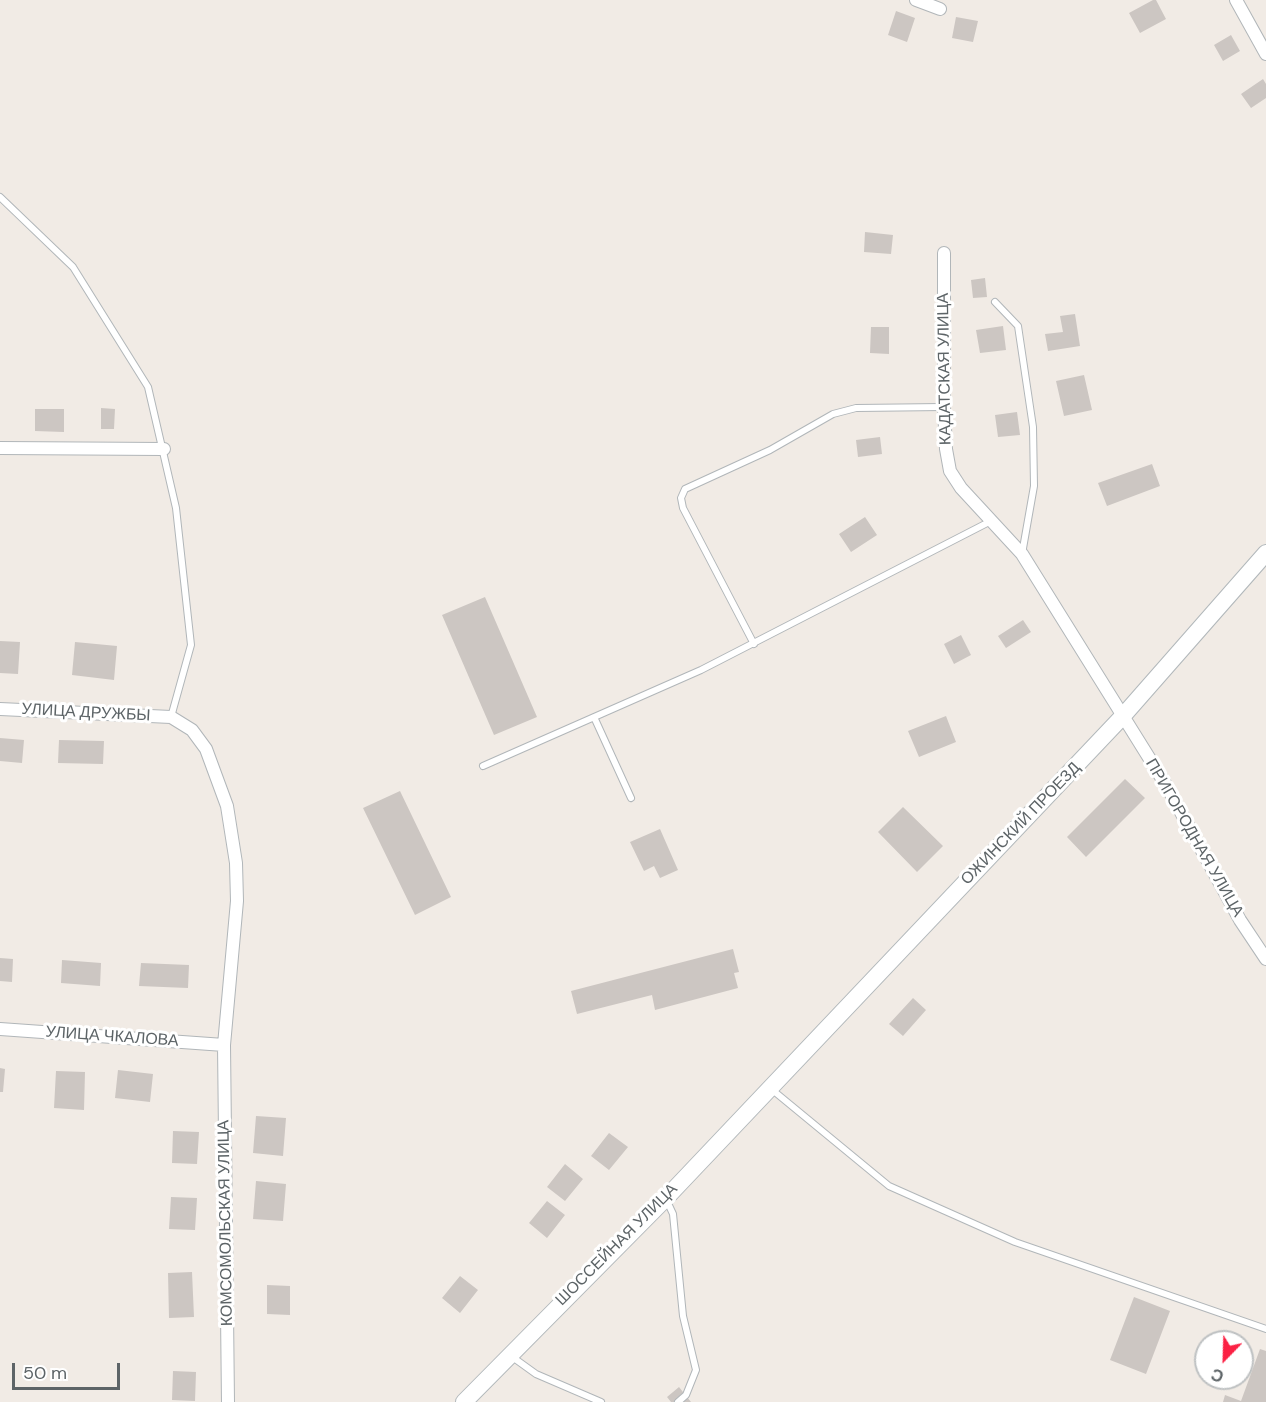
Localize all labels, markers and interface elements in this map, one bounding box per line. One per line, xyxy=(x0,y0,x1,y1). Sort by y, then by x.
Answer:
street label: КАДАТСКАЯ УЛИЦА xyxy=(934,293,956,445)
street label: УЛИЦА ДРУЖБЫ xyxy=(21,700,151,726)
street label: ПРИГОРОДНАЯ УЛИЦА xyxy=(1141,756,1247,920)
street label: ОЖИНСКИЙ ПРОЕЗД xyxy=(957,759,1085,889)
street label: УЛИЦА ЧКАЛОВА xyxy=(45,1023,179,1051)
street label: КОМСОМОЛЬСКАЯ УЛИЦА xyxy=(215,1120,237,1326)
street label: ШОССЕЙНАЯ УЛИЦА xyxy=(552,1180,682,1310)
north arrow xyxy=(1194,1330,1254,1390)
scale bar xyxy=(15,1351,123,1389)
text: 50 m xyxy=(23,1361,67,1385)
text: С xyxy=(1208,1363,1227,1387)

